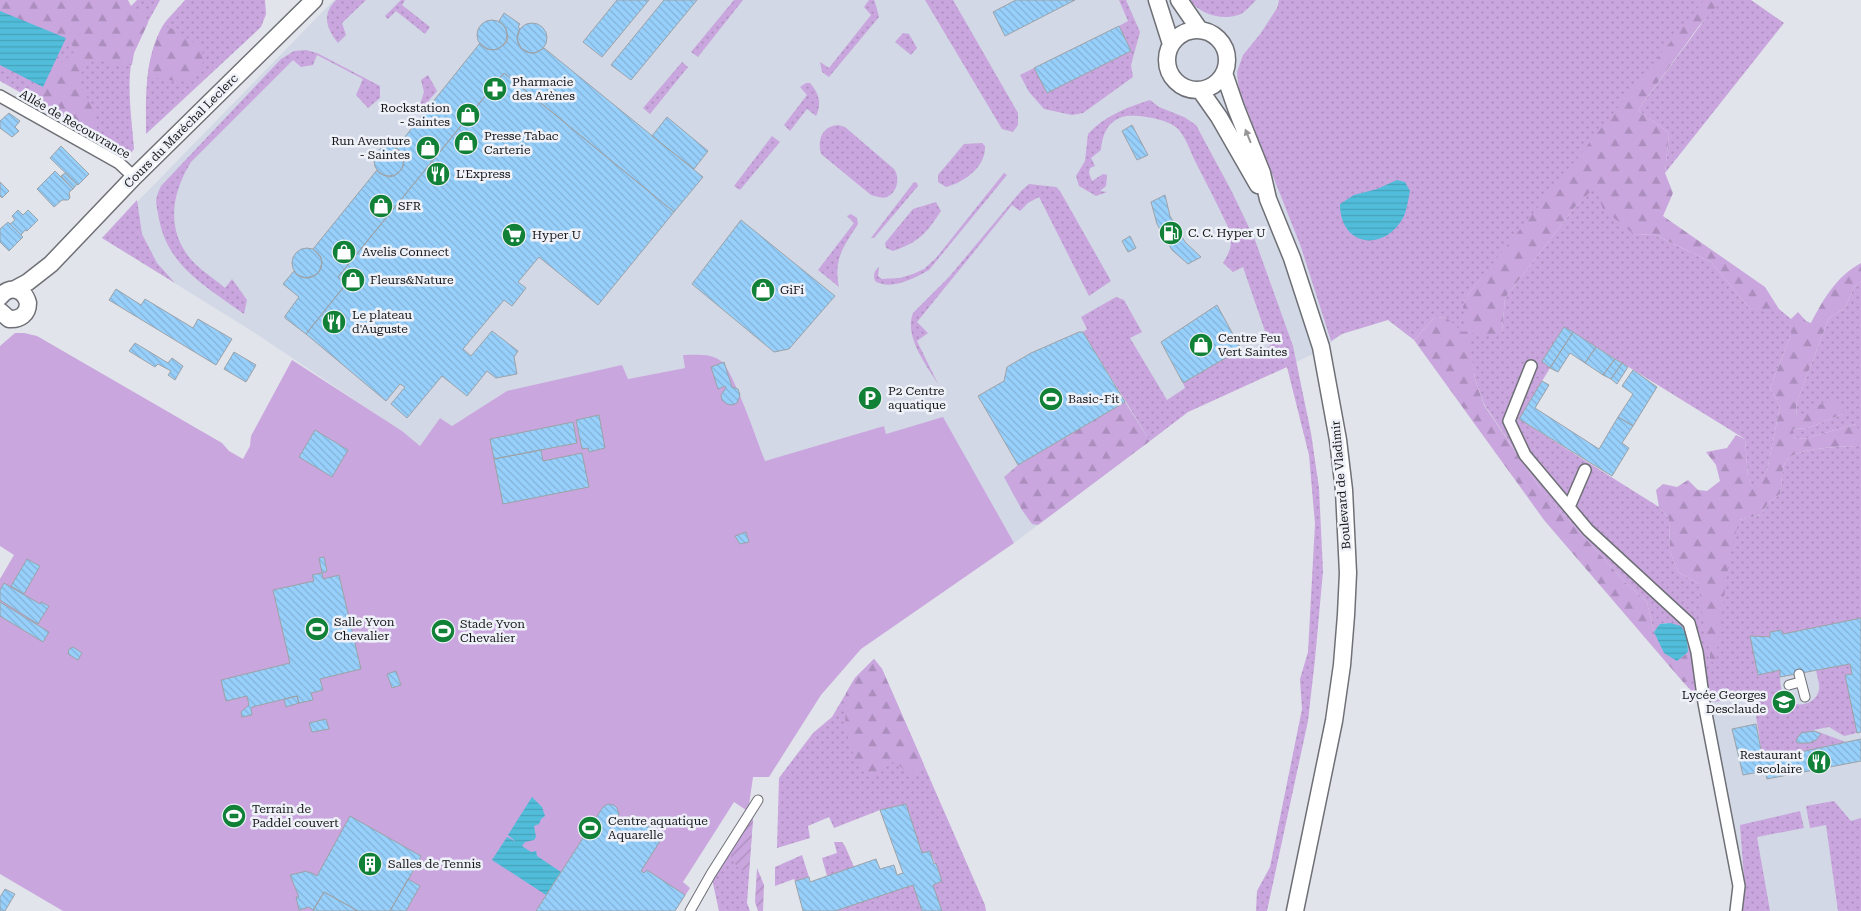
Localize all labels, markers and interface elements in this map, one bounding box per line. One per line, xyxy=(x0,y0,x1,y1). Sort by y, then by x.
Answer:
street label: Cours du Maréchal Leclerc xyxy=(121,71,241,191)
place label: Pharmacie des Arènes xyxy=(512,75,575,103)
pharmacy icon: Pharmacie des Arènes xyxy=(482,76,508,102)
street label: Allée de Recouvrance xyxy=(17,87,133,162)
place label: Rockstation - Saintes xyxy=(380,101,450,129)
shop icon: Rockstation - Saintes xyxy=(455,102,481,128)
place label: Presse Tabac Carterie xyxy=(484,129,559,157)
one-way arrow xyxy=(1243,129,1251,143)
shop icon: Presse Tabac Carterie xyxy=(453,130,479,156)
place label: Run Aventure - Saintes xyxy=(331,134,410,162)
shop icon: Run Aventure - Saintes xyxy=(415,135,441,161)
restaurant icon: L'Express xyxy=(425,161,451,187)
place label: L'Express xyxy=(456,167,511,181)
shop icon: SFR xyxy=(368,193,394,219)
place label: SFR xyxy=(398,199,422,213)
fuel station icon: C. C. Hyper U xyxy=(1158,220,1184,246)
supermarket icon: Hyper U xyxy=(501,222,527,248)
place label: C. C. Hyper U xyxy=(1188,226,1266,240)
place label: Hyper U xyxy=(532,228,582,242)
shop icon: Avelis Connect xyxy=(331,239,357,265)
place label: Avelis Connect xyxy=(362,245,449,259)
shop icon: Fleurs&Nature xyxy=(340,267,366,293)
place label: Fleurs&Nature xyxy=(370,273,454,287)
shop icon: GiFi xyxy=(750,277,776,303)
place label: GiFi xyxy=(780,283,804,297)
place label: Le plateau d'Auguste xyxy=(352,308,412,336)
restaurant icon: Le plateau d'Auguste xyxy=(321,309,347,335)
place label: Centre Feu Vert Saintes xyxy=(1218,331,1287,359)
shop icon: Centre Feu Vert Saintes xyxy=(1188,332,1214,358)
place label: P2 Centre aquatique xyxy=(888,384,946,412)
parking icon: P2 Centre aquatique xyxy=(857,385,883,411)
sports icon: Basic-Fit xyxy=(1038,386,1064,412)
place label: Basic-Fit xyxy=(1068,392,1120,406)
street label: Boulevard de Vladimir xyxy=(1328,420,1354,550)
place label: Salle Yvon Chevalier xyxy=(334,615,395,643)
sports icon: Salle Yvon Chevalier xyxy=(304,616,330,642)
place label: Stade Yvon Chevalier xyxy=(460,617,525,645)
sports icon: Stade Yvon Chevalier xyxy=(430,618,456,644)
place label: Lycée Georges Desclaude xyxy=(1682,688,1766,716)
school or university icon: Lycée Georges Desclaude xyxy=(1771,689,1797,715)
place label: Restaurant scolaire xyxy=(1740,748,1803,776)
restaurant icon: Restaurant scolaire xyxy=(1806,749,1832,775)
place label: Terrain de Paddel couvert xyxy=(252,802,339,830)
sports icon: Terrain de Paddel couvert xyxy=(221,803,247,829)
place label: Centre aquatique Aquarelle xyxy=(608,814,708,842)
sports icon: Centre aquatique Aquarelle xyxy=(577,815,603,841)
building icon: Salles de Tennis xyxy=(357,851,383,877)
place label: Salles de Tennis xyxy=(388,857,481,871)

